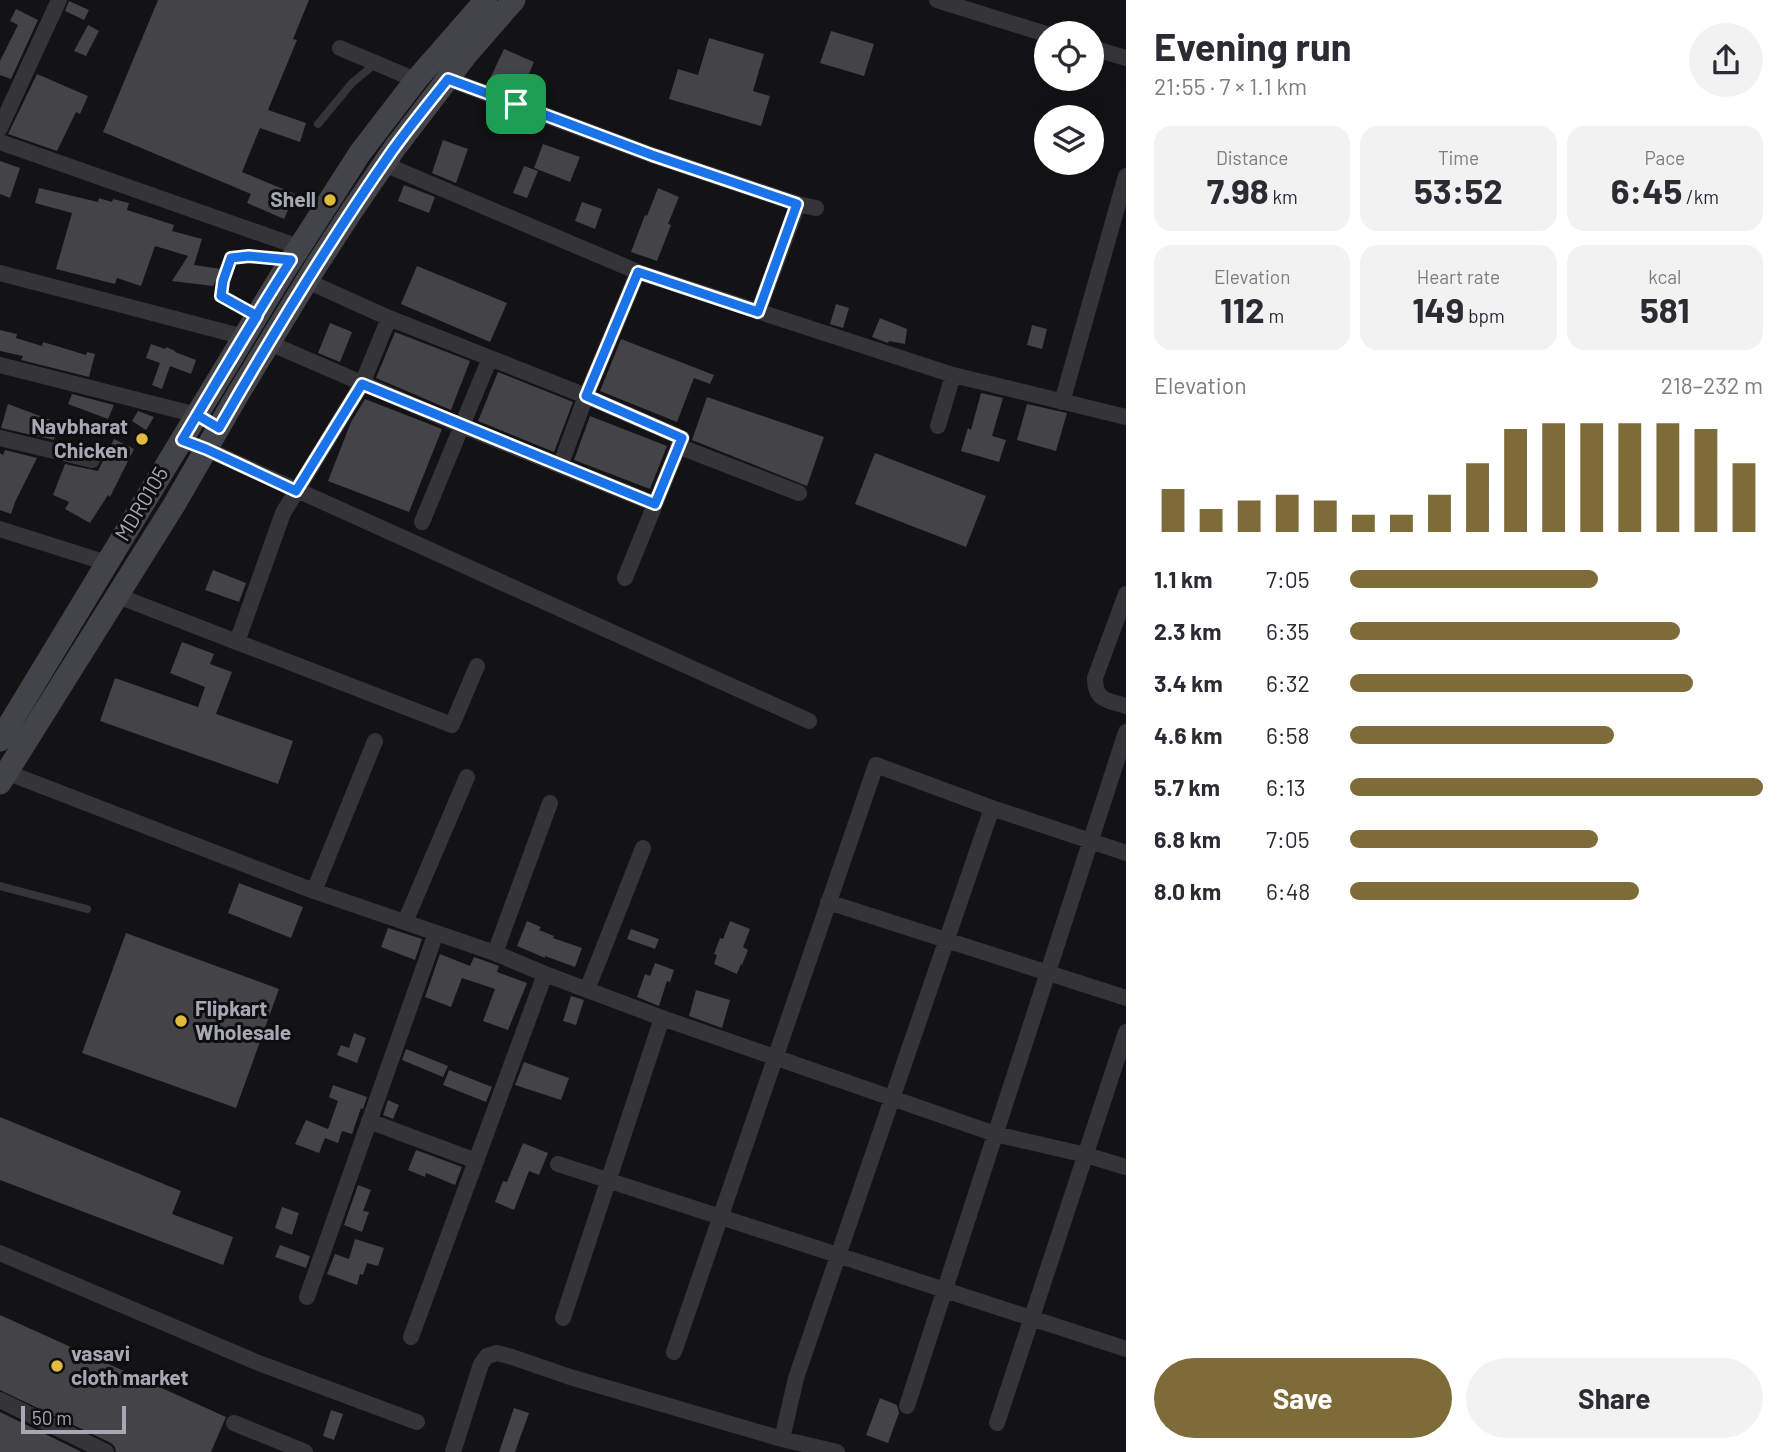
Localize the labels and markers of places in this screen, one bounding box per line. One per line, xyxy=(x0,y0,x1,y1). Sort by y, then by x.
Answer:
pin xyxy=(486,74,546,134)
place label: Shell xyxy=(270,186,316,211)
marker: Shell xyxy=(322,192,338,208)
place label: Navbharat Chicken xyxy=(31,413,128,462)
marker: Navbharat Chicken xyxy=(134,431,150,447)
place label: Flipkart Wholesale xyxy=(195,995,291,1044)
marker: Flipkart Wholesale xyxy=(173,1013,189,1029)
place label: vasavi cloth market xyxy=(71,1340,189,1389)
marker: vasavi cloth market xyxy=(49,1358,65,1374)

